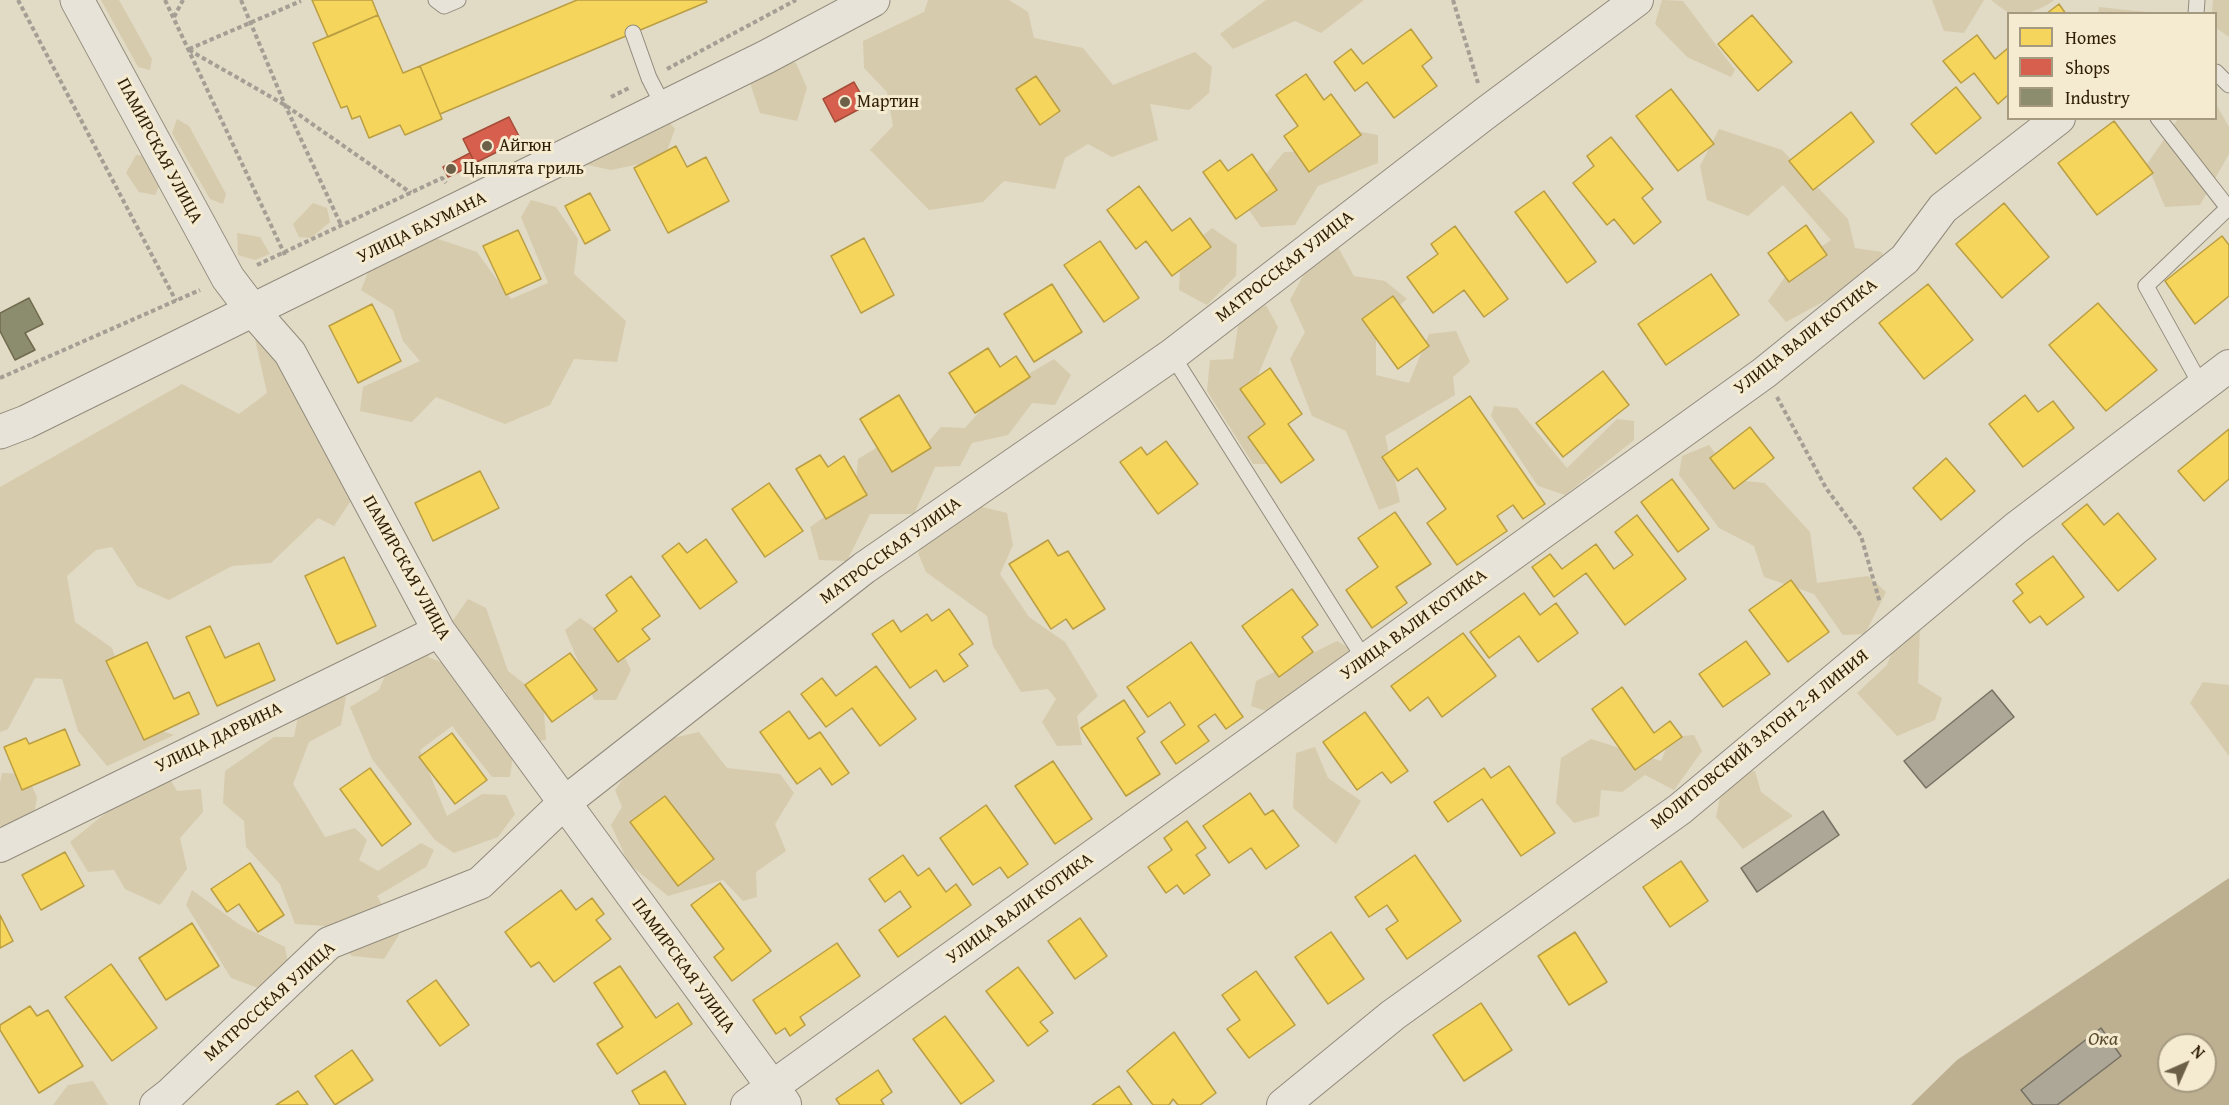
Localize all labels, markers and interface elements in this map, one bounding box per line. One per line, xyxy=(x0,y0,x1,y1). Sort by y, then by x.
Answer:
legend xyxy=(2007,12,2217,120)
text: Homes xyxy=(2065,24,2116,51)
text: Shops xyxy=(2065,54,2110,81)
street label: ПАМИРСКАЯ УЛИЦА xyxy=(111,75,207,227)
text: Industry xyxy=(2065,84,2130,111)
place label: Мартин xyxy=(857,91,919,113)
marker: Мартин xyxy=(838,95,852,109)
place label: Айгюн xyxy=(499,135,552,157)
marker: Айгюн xyxy=(480,139,494,153)
place label: Цыплята гриль xyxy=(463,158,584,180)
marker: Цыплята гриль xyxy=(444,162,458,176)
street label: УЛИЦА БАУМАНА xyxy=(354,187,490,269)
street label: МАТРОССКАЯ УЛИЦА xyxy=(1212,207,1358,327)
street label: УЛИЦА ВАЛИ КОТИКА xyxy=(1730,274,1882,400)
street label: ПАМИРСКАЯ УЛИЦА xyxy=(357,492,455,644)
street label: МАТРОССКАЯ УЛИЦА xyxy=(816,493,966,609)
street label: УЛИЦА ВАЛИ КОТИКА xyxy=(1337,565,1491,685)
street label: МОЛИТОВСКИЙ ЗАТОН 2-Я ЛИНИЯ xyxy=(1647,646,1873,834)
street label: УЛИЦА ДАРВИНА xyxy=(152,698,286,778)
street label: УЛИЦА ВАЛИ КОТИКА xyxy=(943,849,1097,969)
street label: ПАМИРСКАЯ УЛИЦА xyxy=(627,894,739,1038)
street label: МАТРОССКАЯ УЛИЦА xyxy=(200,937,340,1067)
water label: Ока xyxy=(2088,1028,2118,1052)
north arrow xyxy=(2157,1033,2217,1093)
text: N xyxy=(2186,1039,2211,1064)

